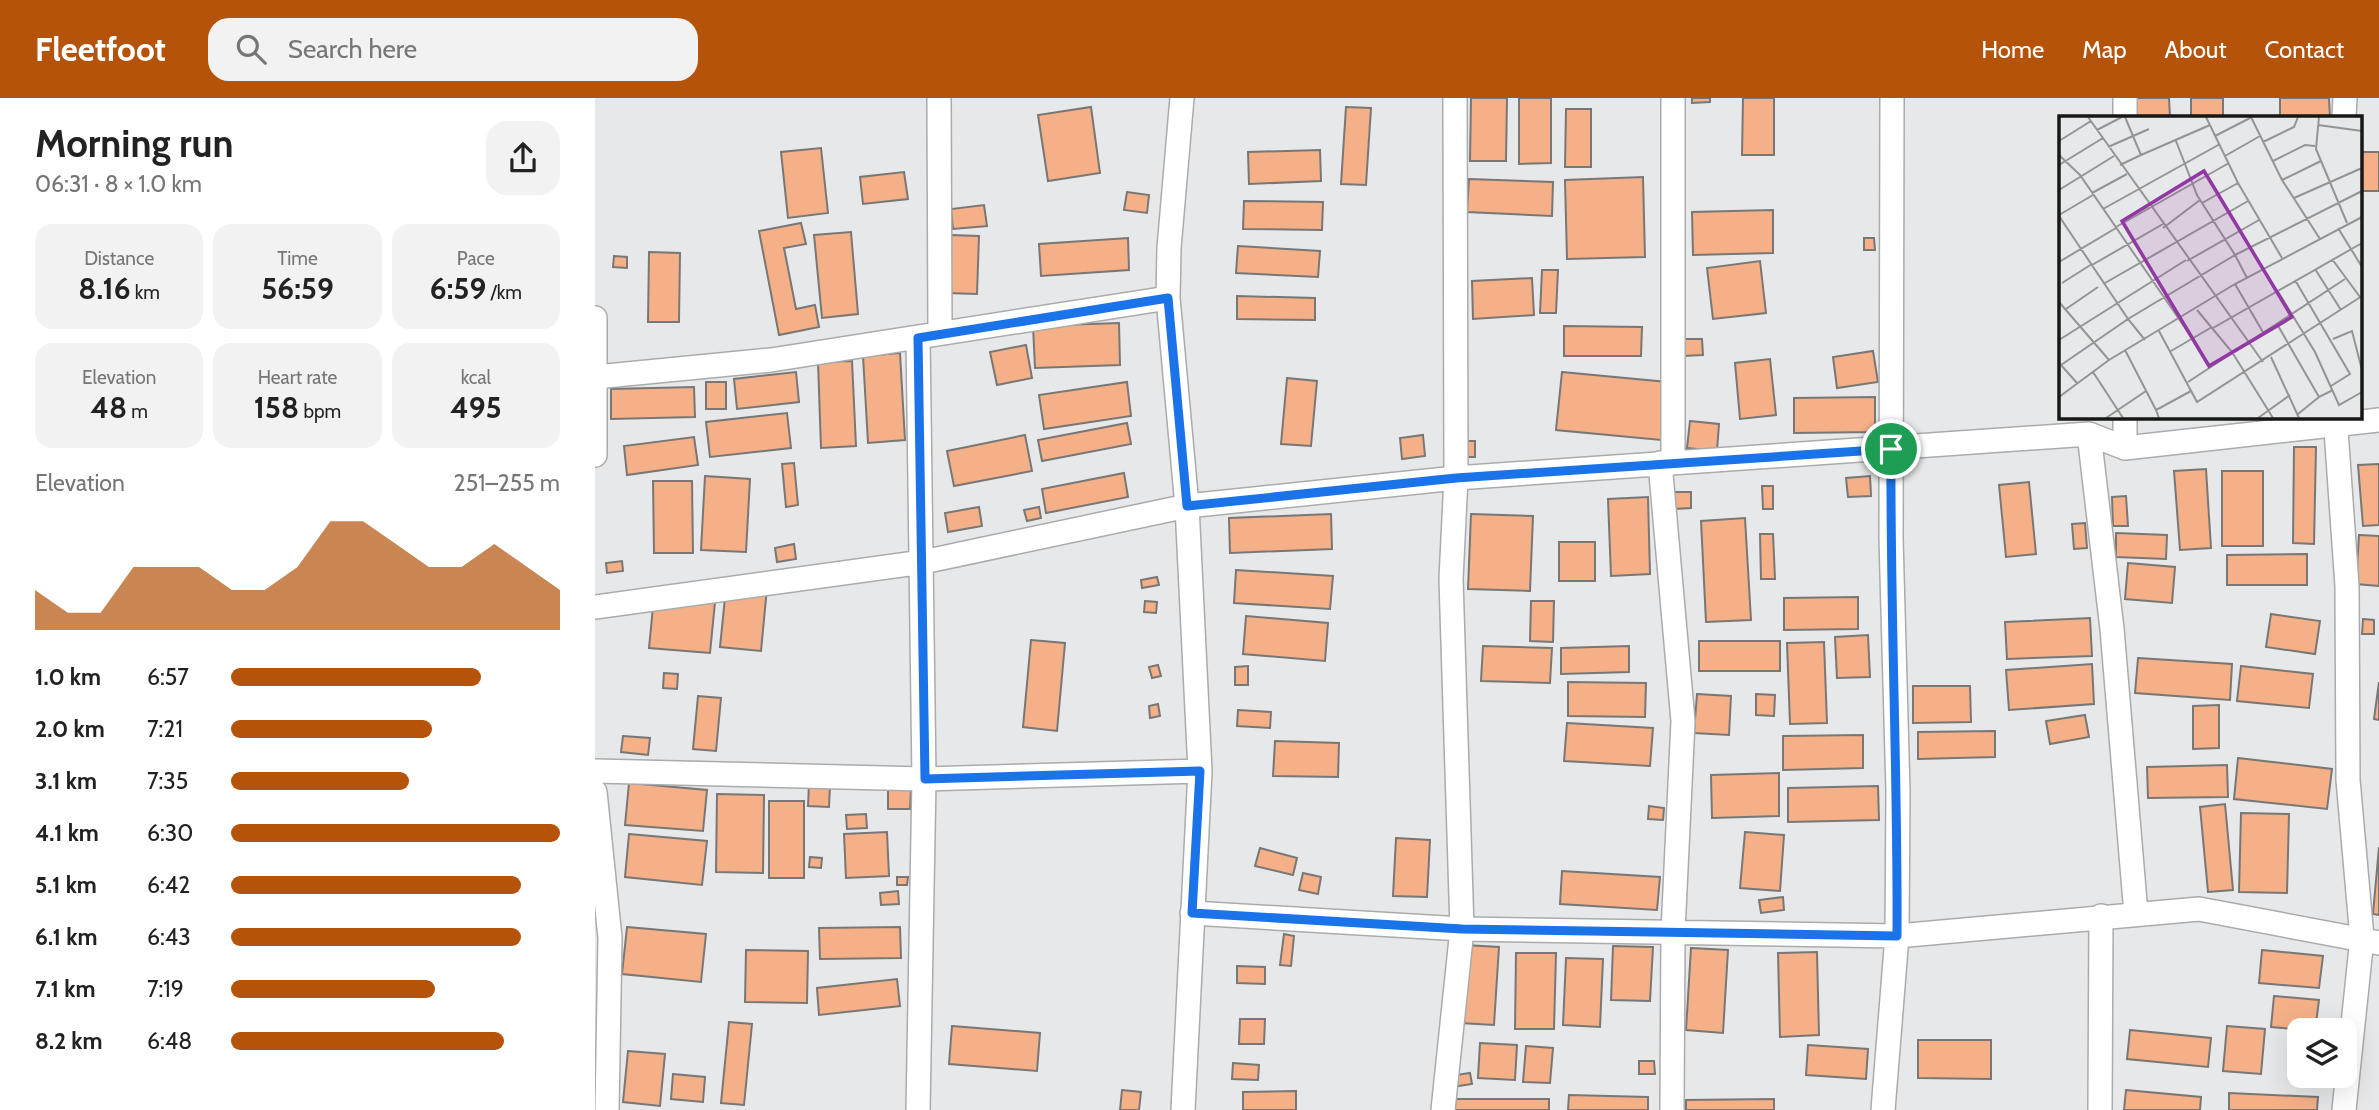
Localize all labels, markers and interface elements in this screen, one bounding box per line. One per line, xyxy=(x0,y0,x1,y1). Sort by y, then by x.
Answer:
search box xyxy=(208,18,698,81)
text: Fleetfoot xyxy=(35,29,166,69)
icon: search xyxy=(232,30,270,68)
text: Search here xyxy=(288,33,417,65)
text: Home xyxy=(1981,35,2044,64)
text: Map xyxy=(2082,35,2127,64)
text: About xyxy=(2165,35,2227,64)
text: Contact xyxy=(2265,35,2344,64)
inset map xyxy=(2059,116,2361,418)
text: Morning run xyxy=(35,120,234,167)
button: share xyxy=(486,121,560,195)
text: 06:31 · 8 × 1.0 km xyxy=(35,170,202,198)
text: Distance xyxy=(84,247,154,270)
text: Time xyxy=(277,247,318,270)
text: Pace xyxy=(457,247,495,270)
text: 8.16 xyxy=(78,270,131,307)
text: 56:59 xyxy=(261,270,334,307)
text: 6:59 xyxy=(430,270,486,307)
text: km xyxy=(131,281,160,304)
text: /km xyxy=(486,281,522,304)
text: Elevation xyxy=(82,366,156,389)
text: Heart rate xyxy=(258,366,337,389)
text: kcal xyxy=(461,366,491,389)
text: 48 xyxy=(90,389,127,426)
text: 158 xyxy=(254,389,299,426)
text: 495 xyxy=(450,389,502,426)
text: m xyxy=(127,400,148,423)
text: bpm xyxy=(299,400,341,423)
pin xyxy=(1861,419,1921,479)
icon: arrive xyxy=(1872,430,1910,468)
text: Elevation xyxy=(35,469,125,497)
text: 251–255 m xyxy=(454,469,560,497)
text: 1.0 km xyxy=(35,663,101,691)
text: 6:57 xyxy=(147,663,189,691)
text: 2.0 km xyxy=(35,715,105,743)
text: 7:21 xyxy=(147,715,183,743)
text: 3.1 km xyxy=(35,767,97,795)
text: 7:35 xyxy=(147,767,188,795)
text: 4.1 km xyxy=(35,819,99,847)
text: 6:30 xyxy=(147,819,193,847)
text: 5.1 km xyxy=(35,871,97,899)
text: 6:42 xyxy=(147,871,190,899)
text: 6.1 km xyxy=(35,923,97,951)
text: 6:43 xyxy=(147,923,191,951)
text: 7.1 km xyxy=(35,975,95,1003)
text: 7:19 xyxy=(147,975,184,1003)
map controls xyxy=(2287,1018,2357,1088)
button: layers xyxy=(2287,1018,2357,1088)
text: 8.2 km xyxy=(35,1027,102,1055)
text: 6:48 xyxy=(147,1027,192,1055)

